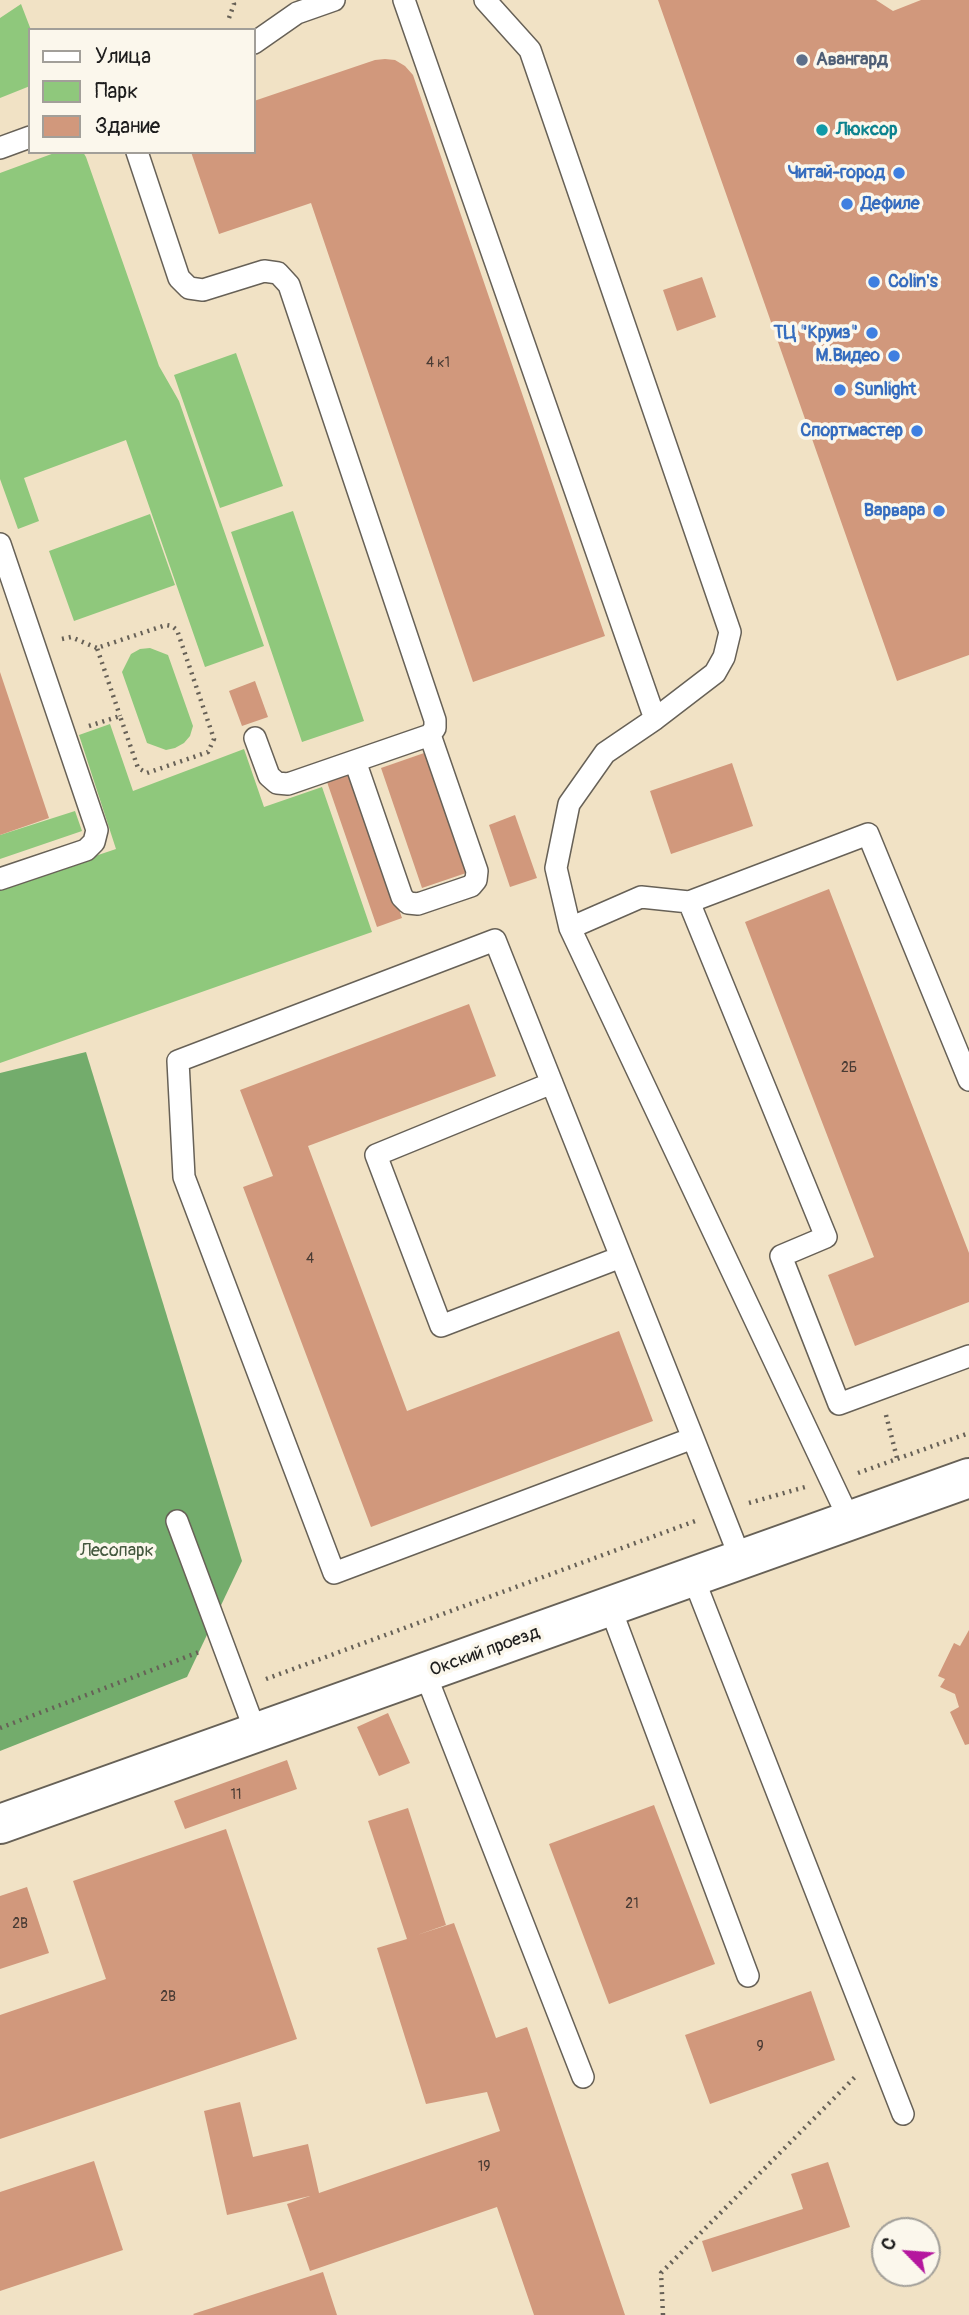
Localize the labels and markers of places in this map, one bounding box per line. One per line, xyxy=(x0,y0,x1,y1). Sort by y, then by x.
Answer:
place label: Авангард xyxy=(816,49,888,71)
marker: Авангард xyxy=(794,52,810,68)
place label: Люксор xyxy=(836,119,897,141)
marker: Люксор xyxy=(814,122,830,138)
place label: Читай-город xyxy=(788,162,885,184)
marker: Читай-город xyxy=(891,165,907,181)
place label: Дефиле xyxy=(861,193,920,215)
marker: Дефиле xyxy=(839,196,855,212)
place label: Colin's xyxy=(888,271,938,293)
marker: Colin's xyxy=(866,274,882,290)
place label: ТЦ "Круиз" xyxy=(773,322,858,344)
marker: ТЦ "Круиз" xyxy=(864,325,880,341)
place label: М.Видео xyxy=(816,345,880,367)
marker: М.Видео xyxy=(886,348,902,364)
place label: Sunlight xyxy=(854,379,916,401)
marker: Sunlight xyxy=(832,382,848,398)
place label: Спортмастер xyxy=(800,420,903,442)
marker: Спортмастер xyxy=(909,423,925,439)
place label: Варвара xyxy=(864,500,925,522)
marker: Варвара xyxy=(931,503,947,519)

